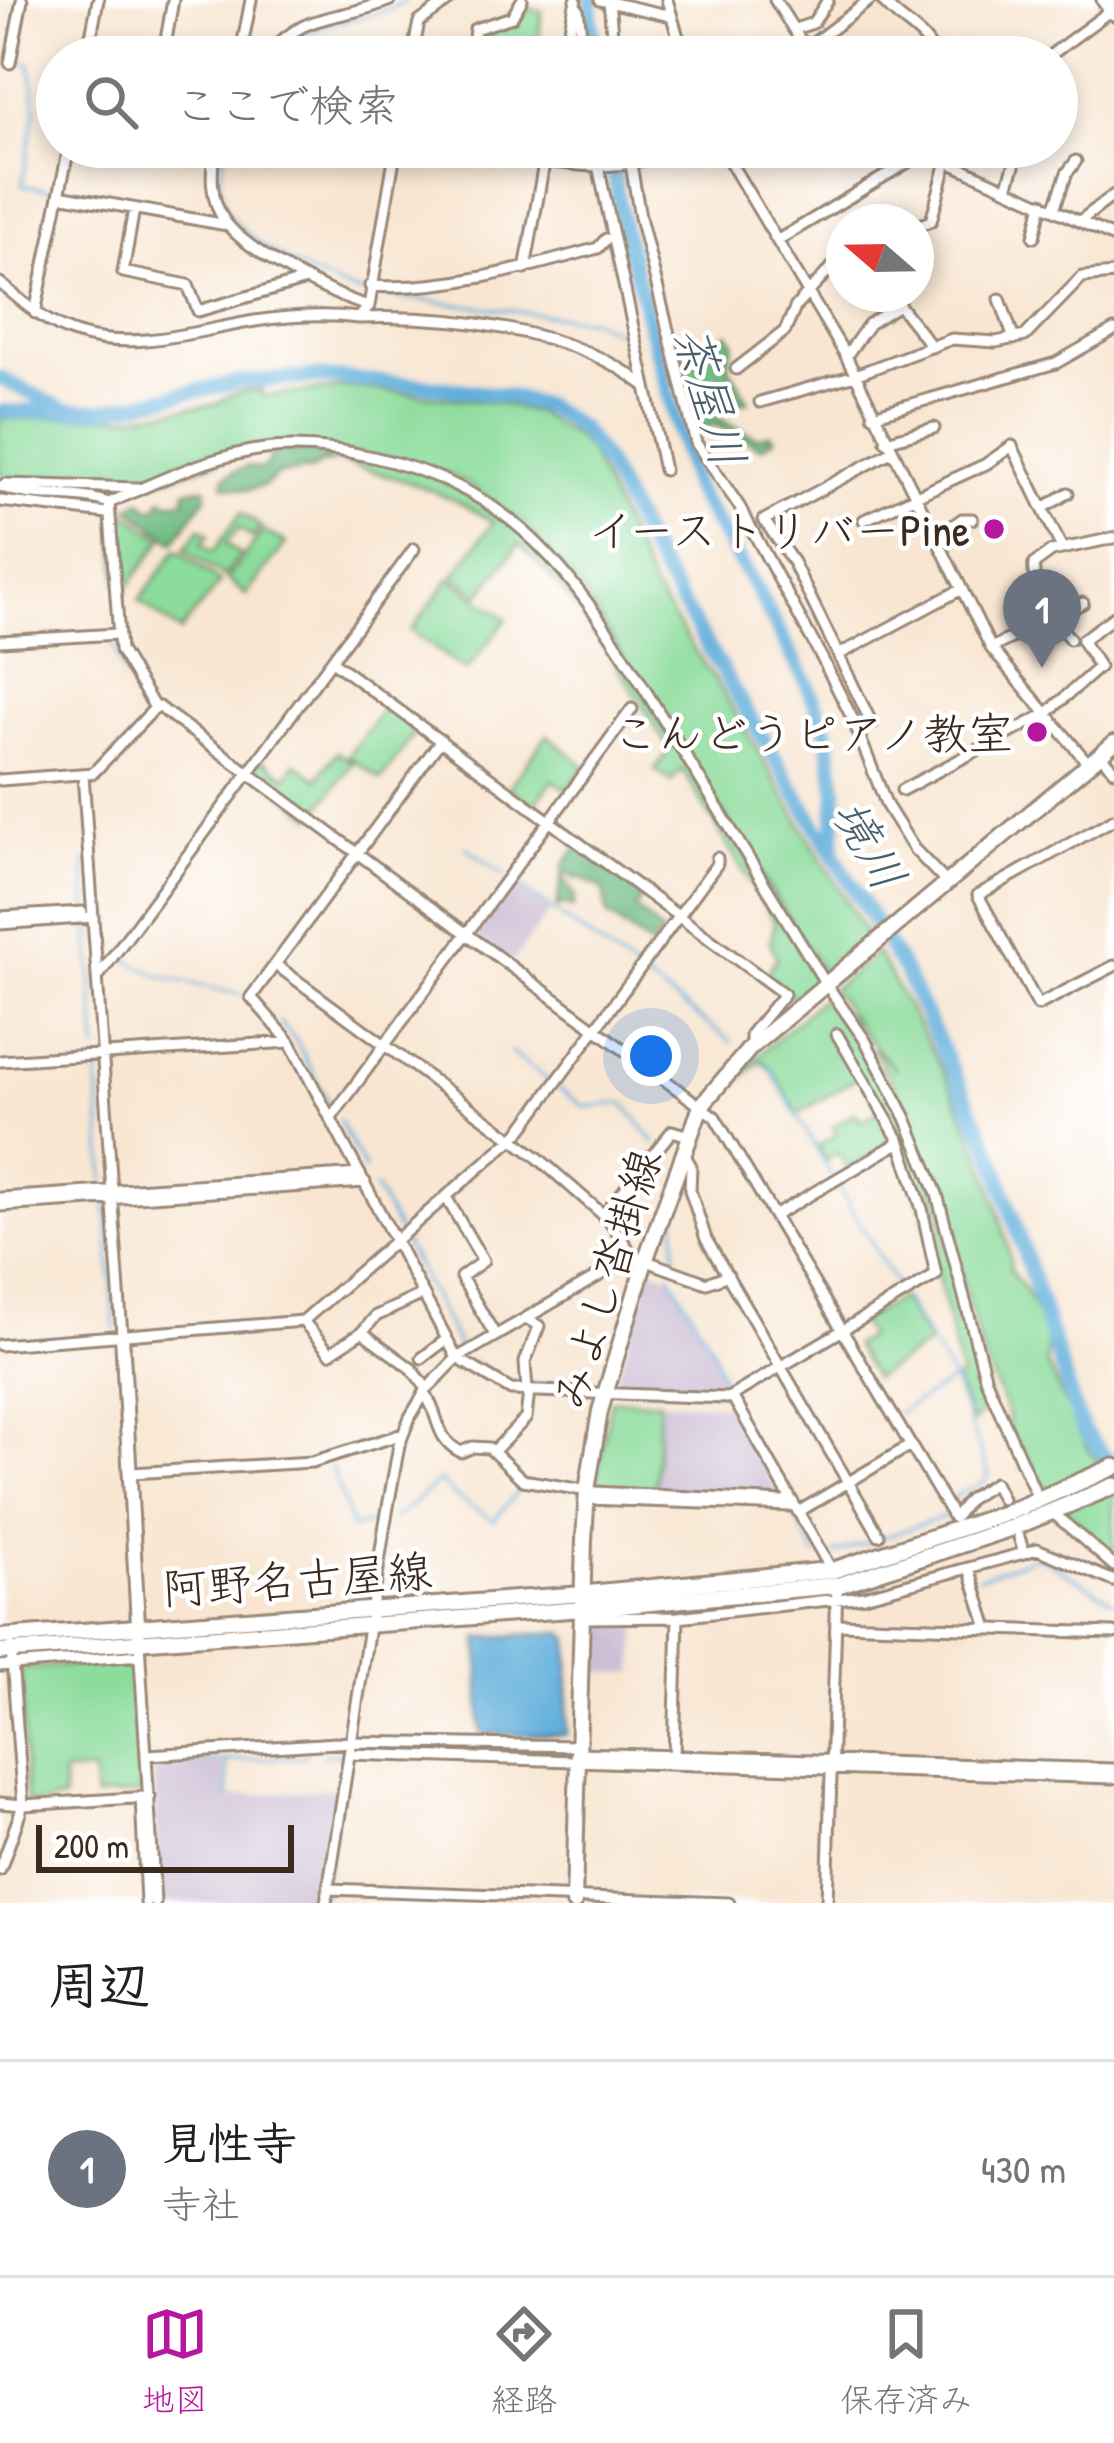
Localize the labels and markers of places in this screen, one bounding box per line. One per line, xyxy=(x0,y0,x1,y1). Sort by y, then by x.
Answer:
place label: イーストリバーPine xyxy=(588,499,970,560)
marker: イーストリバーPine xyxy=(981,516,1007,542)
pin: 1 xyxy=(1003,569,1081,668)
place label: こんどうピアノ教室 xyxy=(612,702,1013,763)
marker: こんどうピアノ教室 xyxy=(1024,719,1050,745)

